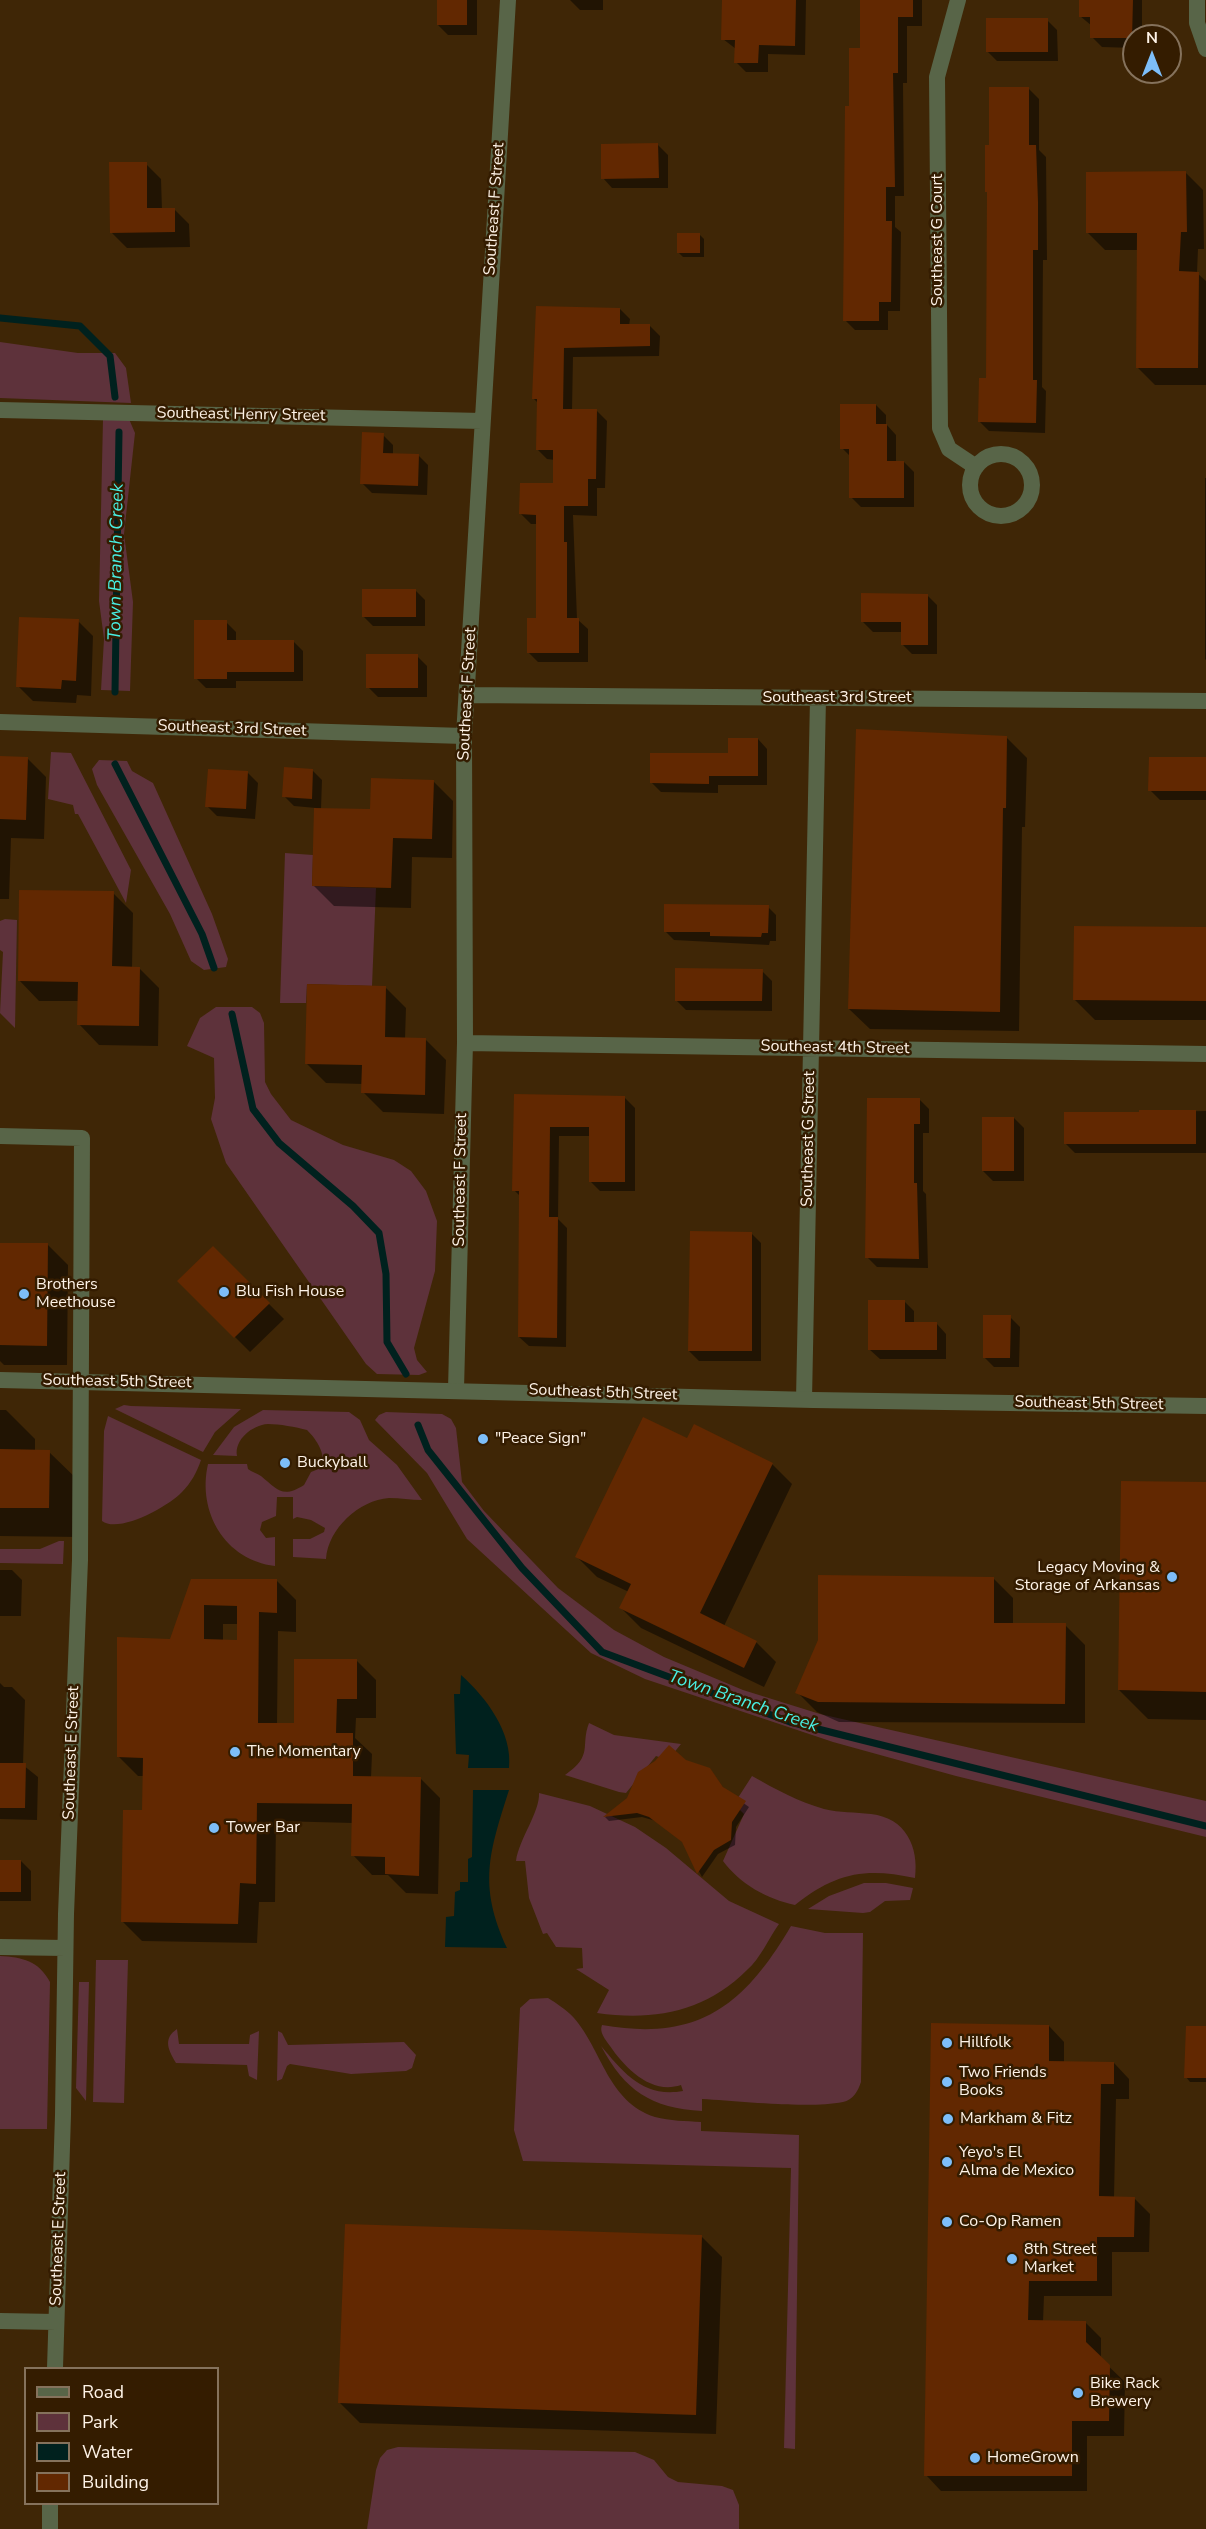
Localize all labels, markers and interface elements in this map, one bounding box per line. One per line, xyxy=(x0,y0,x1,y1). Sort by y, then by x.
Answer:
north arrow xyxy=(1122,24,1182,84)
text: N xyxy=(1146,27,1158,49)
street label: Southeast F Street xyxy=(481,142,509,276)
street label: Southeast G Court xyxy=(928,174,948,306)
street label: Southeast Henry Street xyxy=(156,404,326,426)
water label: Town Branch Creek xyxy=(105,483,129,641)
street label: Southeast F Street xyxy=(455,627,481,761)
street label: Southeast 3rd Street xyxy=(762,688,912,708)
street label: Southeast 3rd Street xyxy=(157,717,307,741)
street label: Southeast 4th Street xyxy=(760,1037,910,1059)
street label: Southeast G Street xyxy=(798,1071,820,1207)
street label: Southeast F Street xyxy=(450,1113,472,1247)
place label: Brothers Meethouse xyxy=(36,1275,115,1313)
place label: Blu Fish House xyxy=(236,1282,344,1302)
marker: Blu Fish House xyxy=(217,1285,231,1299)
marker: Brothers Meethouse xyxy=(17,1287,31,1301)
street label: Southeast 5th Street xyxy=(42,1371,192,1393)
street label: Southeast 5th Street xyxy=(528,1381,678,1405)
street label: Southeast 5th Street xyxy=(1014,1393,1164,1415)
place label: "Peace Sign" xyxy=(495,1429,586,1449)
marker: "Peace Sign" xyxy=(476,1432,490,1446)
place label: Buckyball xyxy=(297,1453,367,1473)
marker: Buckyball xyxy=(278,1456,292,1470)
place label: Legacy Moving & Storage of Arkansas xyxy=(1015,1558,1160,1596)
marker: Legacy Moving & Storage of Arkansas xyxy=(1165,1570,1179,1584)
water label: Town Branch Creek xyxy=(665,1666,821,1738)
street label: Southeast E Street xyxy=(60,1686,84,1820)
place label: The Momentary xyxy=(247,1742,361,1762)
marker: The Momentary xyxy=(228,1745,242,1759)
place label: Tower Bar xyxy=(226,1818,300,1838)
marker: Tower Bar xyxy=(207,1821,221,1835)
place label: Hillfolk xyxy=(959,2033,1011,2053)
marker: Hillfolk xyxy=(940,2036,954,2050)
place label: Two Friends Books xyxy=(959,2063,1047,2101)
marker: Two Friends Books xyxy=(940,2075,954,2089)
place label: Markham & Fitz xyxy=(960,2109,1072,2129)
marker: Markham & Fitz xyxy=(941,2112,955,2126)
place label: Yeyo's El Alma de Mexico xyxy=(959,2143,1074,2181)
marker: Yeyo's El Alma de Mexico xyxy=(940,2155,954,2169)
street label: Southeast E Street xyxy=(47,2172,71,2306)
place label: Co-Op Ramen xyxy=(959,2212,1061,2232)
marker: Co-Op Ramen xyxy=(940,2215,954,2229)
place label: 8th Street Market xyxy=(1024,2240,1096,2278)
marker: 8th Street Market xyxy=(1005,2252,1019,2266)
legend xyxy=(24,2367,219,2505)
place label: Bike Rack Brewery xyxy=(1090,2374,1160,2412)
text: Road xyxy=(82,2380,124,2404)
marker: Bike Rack Brewery xyxy=(1071,2386,1085,2400)
text: Park xyxy=(82,2410,118,2434)
text: Water xyxy=(82,2440,133,2464)
place label: HomeGrown xyxy=(987,2448,1079,2468)
marker: HomeGrown xyxy=(968,2451,982,2465)
text: Building xyxy=(82,2470,149,2494)

